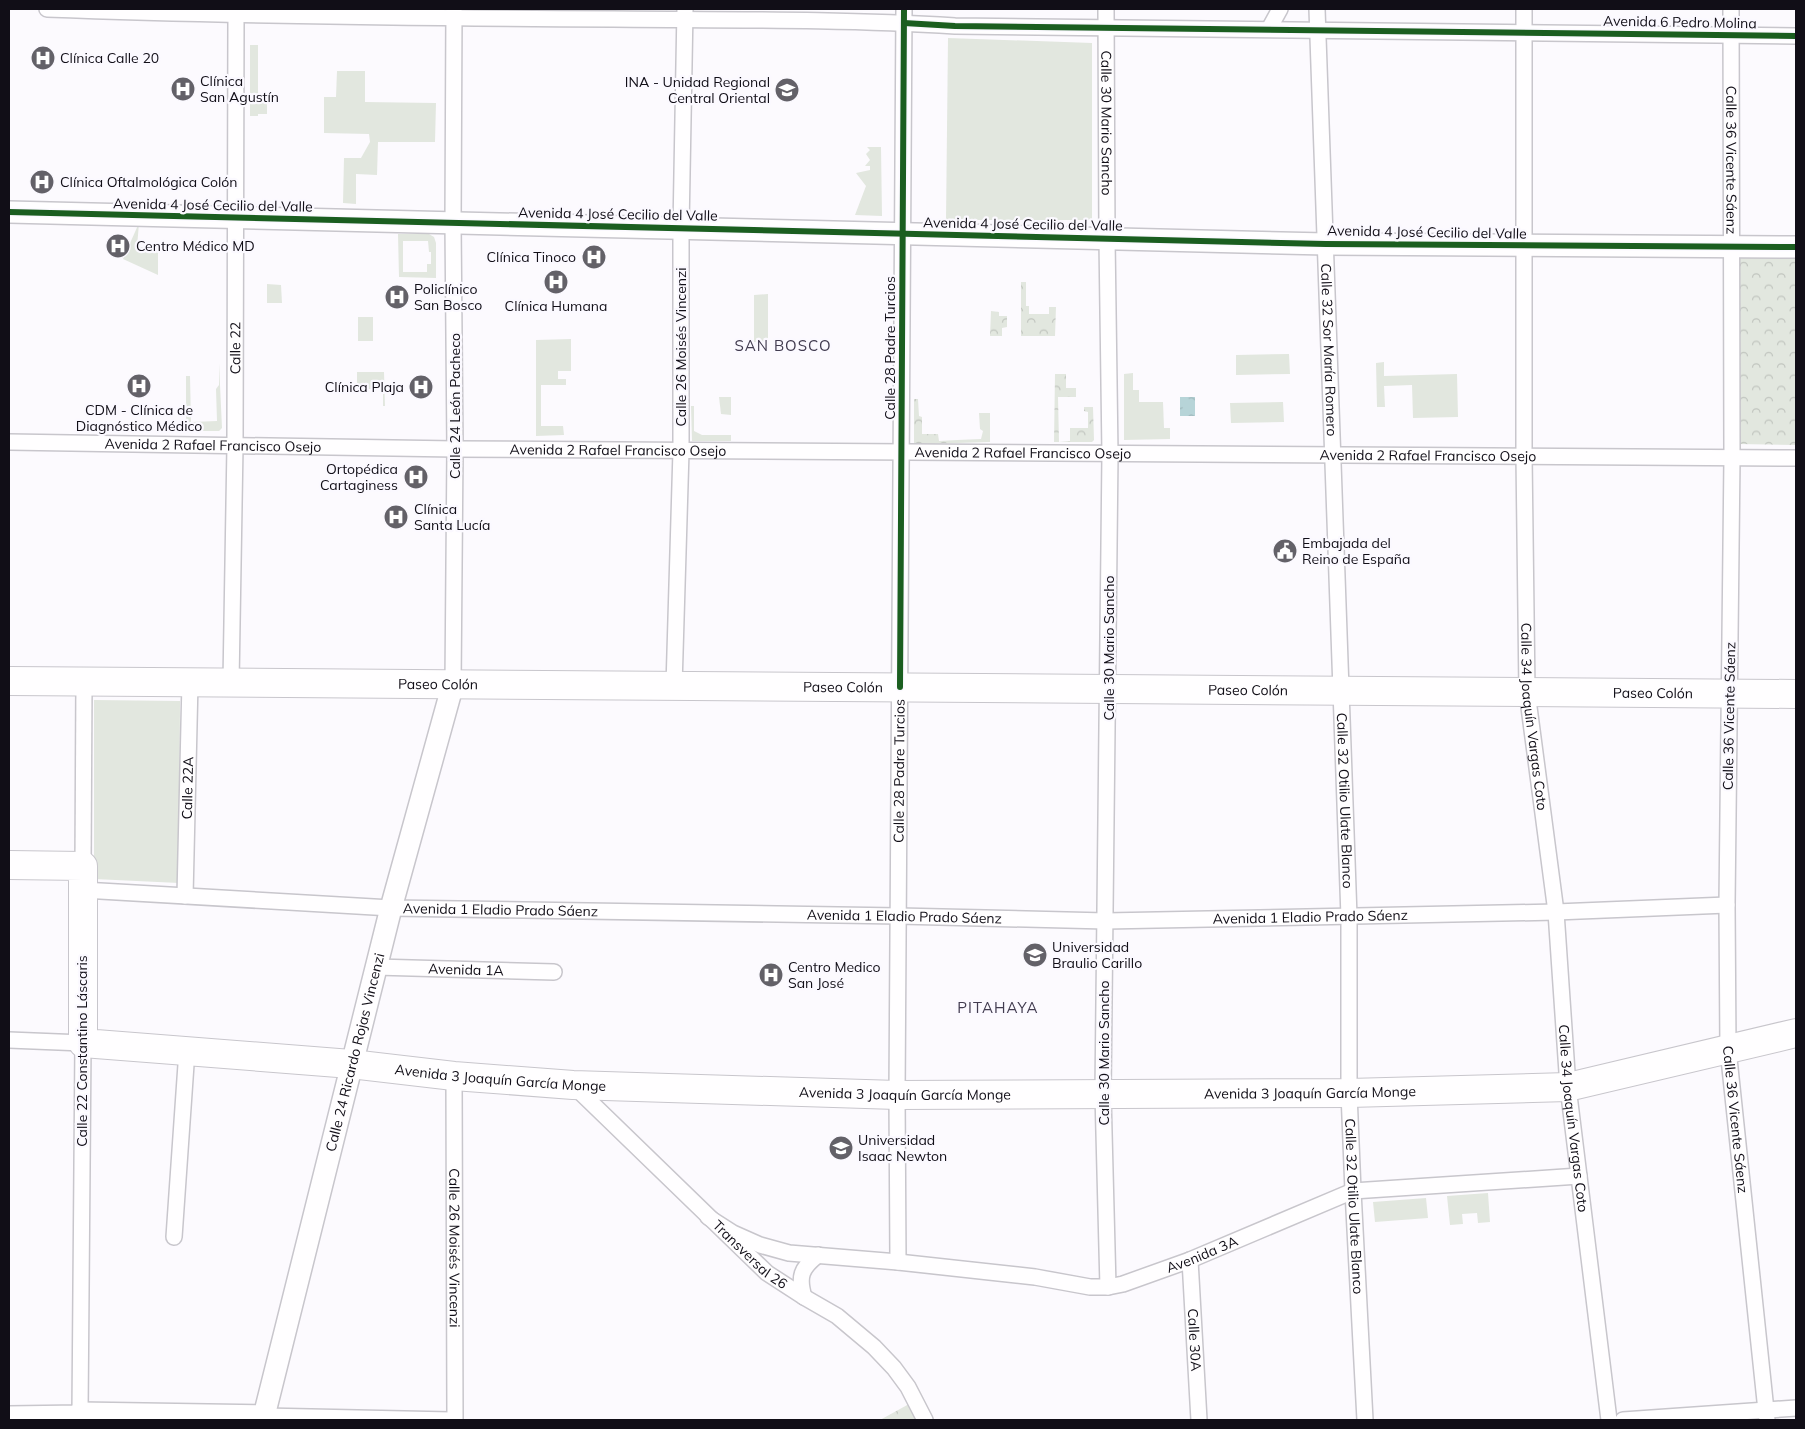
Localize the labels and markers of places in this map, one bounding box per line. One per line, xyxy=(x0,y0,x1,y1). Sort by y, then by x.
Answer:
hospital icon: Clínica Calle 20 xyxy=(30,45,56,71)
place label: Clínica Calle 20 xyxy=(60,49,159,67)
place label: Clínica San Agustín xyxy=(200,72,279,106)
place label: INA - Unidad Regional Central Oriental xyxy=(625,73,770,107)
hospital icon: Clínica San Agustín xyxy=(170,76,196,102)
school or university icon: INA - Unidad Regional Central Oriental xyxy=(774,77,800,103)
hospital icon: Clínica Oftalmológica Colón xyxy=(29,169,55,195)
place label: Clínica Oftalmológica Colón xyxy=(60,173,237,191)
hospital icon: Centro Médico MD xyxy=(105,233,131,259)
place label: Centro Médico MD xyxy=(136,237,255,255)
hospital icon: Clínica Tinoco xyxy=(581,244,607,270)
place label: Clínica Tinoco xyxy=(487,248,576,266)
hospital icon: Clínica Humana xyxy=(543,269,569,295)
place label: Policlínico San Bosco xyxy=(414,280,482,314)
hospital icon: Policlínico San Bosco xyxy=(384,284,410,310)
place label: Clínica Humana xyxy=(505,297,607,315)
hospital icon: CDM - Clínica de Diagnóstico Médico xyxy=(126,373,152,399)
hospital icon: Clínica Plaja xyxy=(408,374,434,400)
place label: Clínica Plaja xyxy=(325,378,404,396)
place label: CDM - Clínica de Diagnóstico Médico xyxy=(76,401,202,435)
place label: Ortopédica Cartaginess xyxy=(320,460,398,494)
hospital icon: Ortopédica Cartaginess xyxy=(403,464,429,490)
place label: Clínica Santa Lucía xyxy=(414,500,491,534)
hospital icon: Clínica Santa Lucía xyxy=(383,504,409,530)
place label: Embajada del Reino de España xyxy=(1302,534,1410,568)
public building icon: Embajada del Reino de España xyxy=(1272,538,1298,564)
place label: Universidad Braulio Carillo xyxy=(1052,938,1142,972)
school or university icon: Universidad Braulio Carillo xyxy=(1022,942,1048,968)
place label: Centro Medico San José xyxy=(788,958,881,992)
hospital icon: Centro Medico San José xyxy=(758,962,784,988)
place label: Universidad Isaac Newton xyxy=(858,1131,947,1165)
school or university icon: Universidad Isaac Newton xyxy=(828,1135,854,1161)

